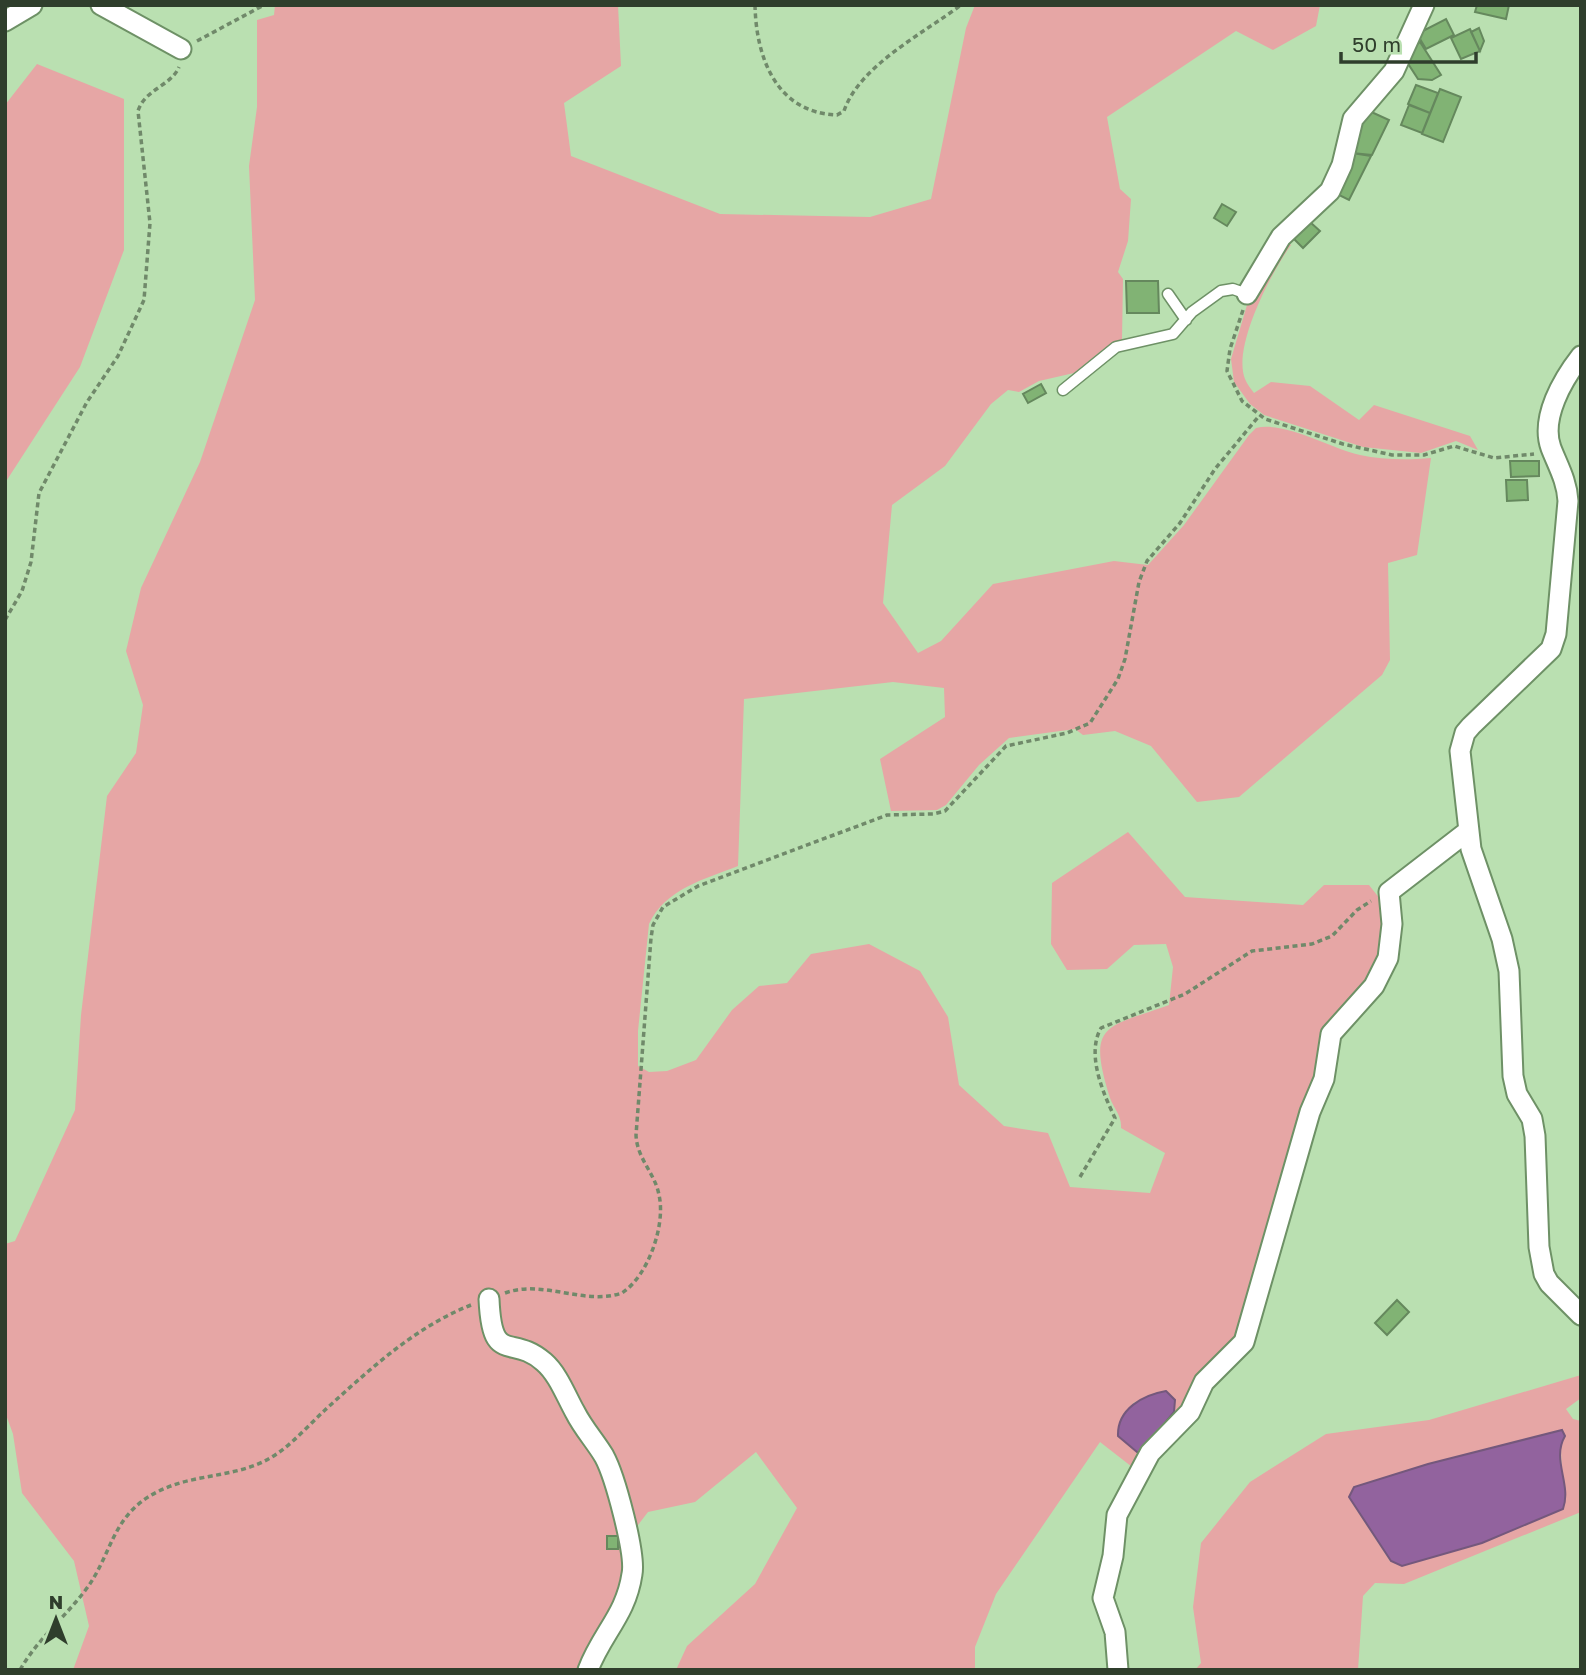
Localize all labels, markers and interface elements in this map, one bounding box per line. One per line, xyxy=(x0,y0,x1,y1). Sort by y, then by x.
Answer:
scale bar xyxy=(1341,21,1476,65)
text: 50 m xyxy=(1352,31,1401,57)
north arrow xyxy=(21,1584,91,1654)
text: N xyxy=(49,1590,63,1613)

